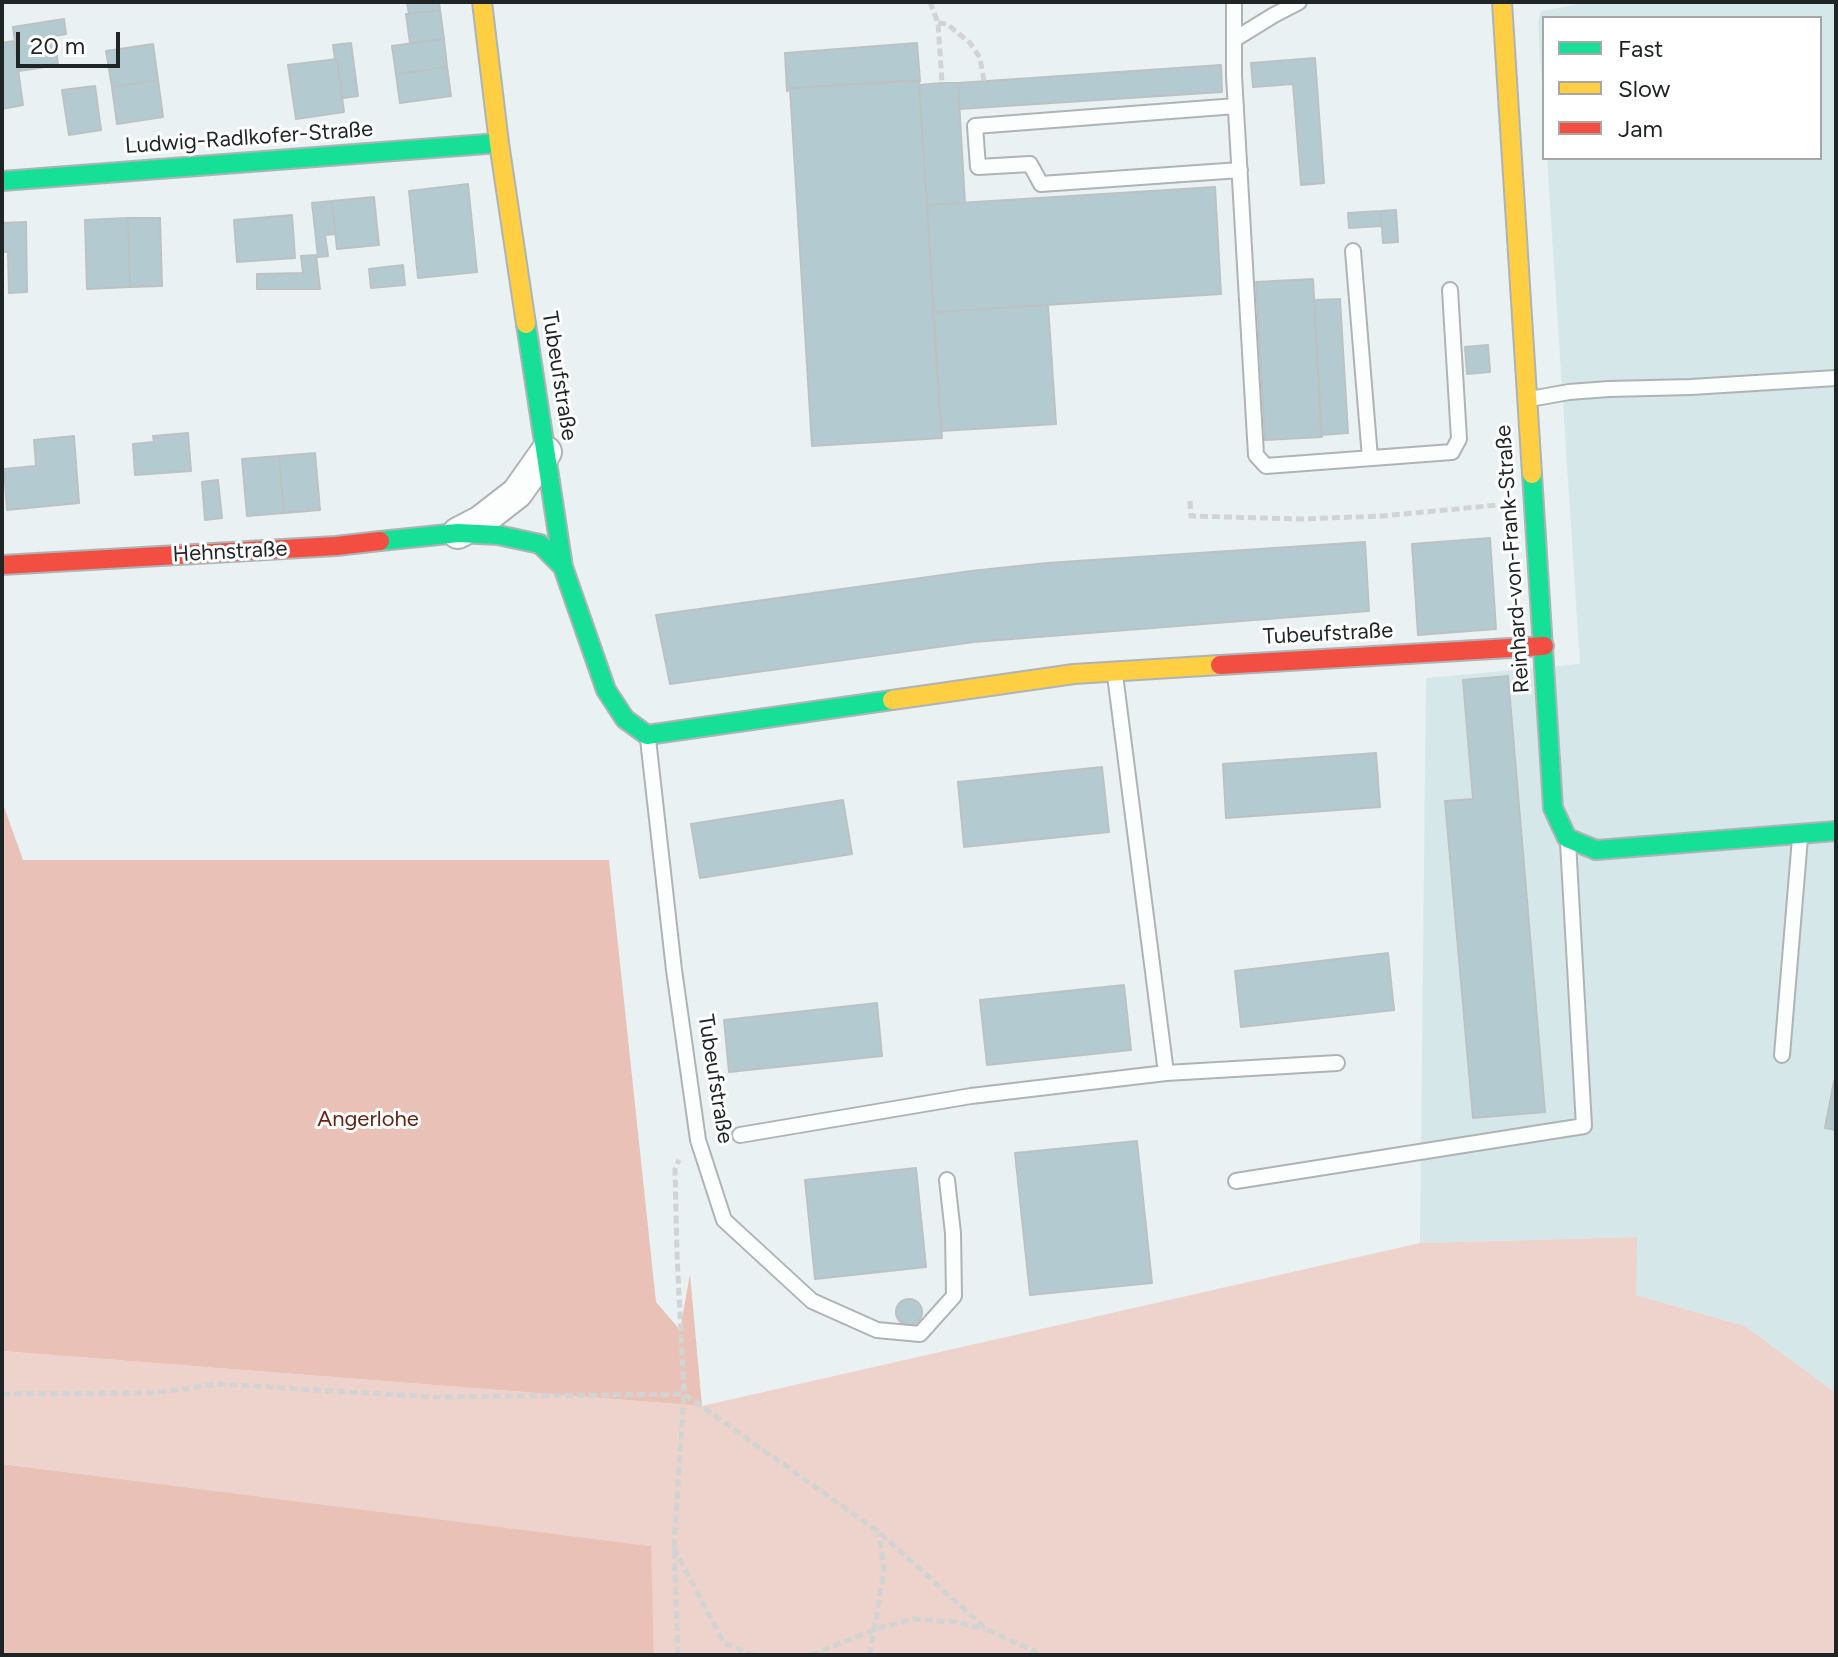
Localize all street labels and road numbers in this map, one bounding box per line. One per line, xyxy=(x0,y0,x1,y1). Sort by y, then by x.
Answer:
street label: Ludwig-Radlkofer-Straße xyxy=(124,116,374,160)
street label: Tubeufstraße xyxy=(536,310,582,442)
street label: Reinhard-von-Frank-Straße xyxy=(1490,424,1536,694)
street label: Hehnstraße xyxy=(172,536,288,568)
street label: Tubeufstraße xyxy=(1262,617,1394,651)
street label: Tubeufstraße xyxy=(692,1013,738,1145)

